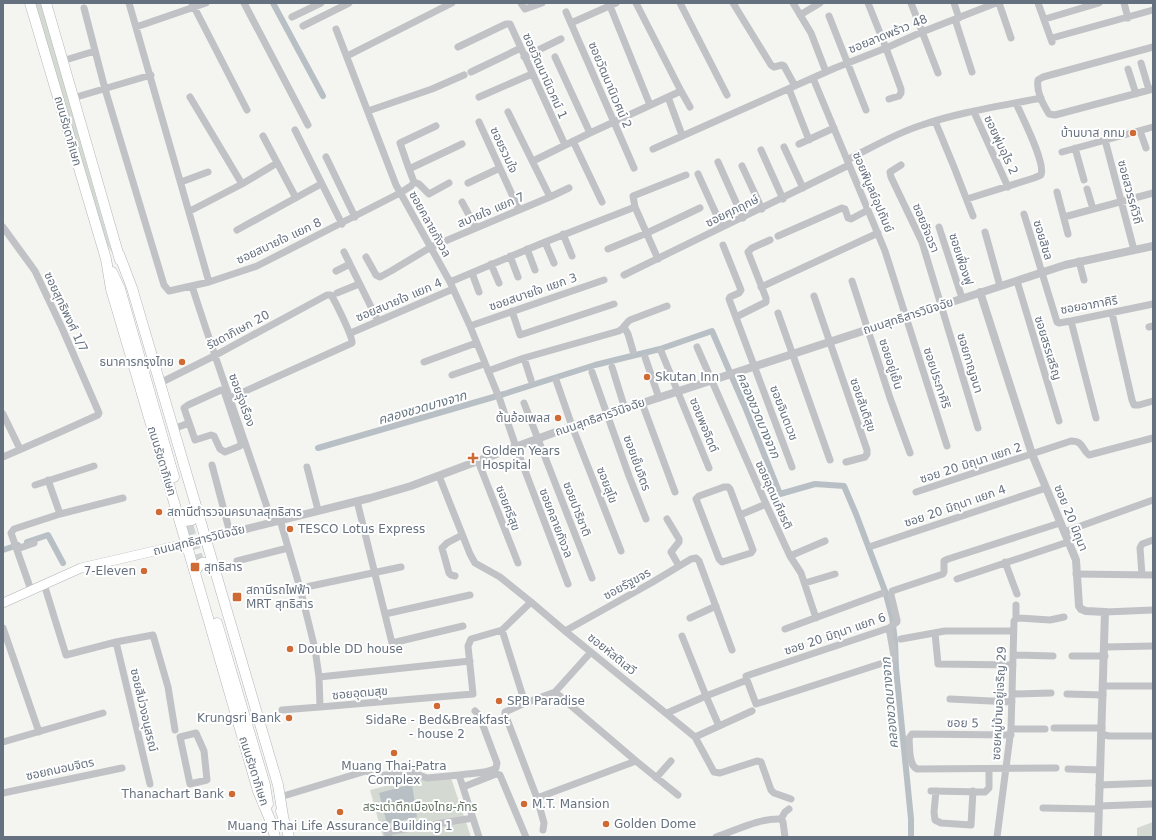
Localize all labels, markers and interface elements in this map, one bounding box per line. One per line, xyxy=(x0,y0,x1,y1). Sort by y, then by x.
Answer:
street label: ซอยลาดพร้าว 48 xyxy=(846,12,930,56)
street label: ซอยวัฒนานิเวศน์ 1 xyxy=(520,31,570,121)
street label: ซอยวัฒนานิเวศน์ 2 xyxy=(585,40,635,130)
street label: ถนนรัชดาภิเษก xyxy=(51,94,85,168)
street label: ซอยพุ่มอุไร 2 xyxy=(981,113,1021,177)
street label: ซอยรวมใจ xyxy=(487,125,521,175)
place label: บ้านบาส กทม xyxy=(1061,126,1125,140)
marker: บ้านบาส กทม xyxy=(1128,128,1138,138)
street label: ซอยพิบูลย์อุปถัมย์ xyxy=(850,150,896,234)
street label: ซอยสวรรค์วิถี xyxy=(1115,158,1145,226)
street label: ซอยคลายกังวล xyxy=(406,189,454,259)
street label: สบายใจ แยก 7 xyxy=(455,190,527,230)
street label: ซอยศุภฤกษ์ xyxy=(703,192,761,230)
street label: ซอยอัจฉรา xyxy=(910,201,942,255)
street label: ซอยสบายใจ แยก 8 xyxy=(234,215,324,267)
street label: ซอยสิชล xyxy=(1030,218,1056,262)
street label: ซอยเฟื่องฟู xyxy=(946,231,978,287)
street label: ซอยสุทธิพงศ์ 1/7 xyxy=(41,270,91,354)
street label: ซอยสบายใจ แยก 3 xyxy=(487,270,579,314)
street label: ซอยสบายใจ แยก 4 xyxy=(354,276,444,324)
street label: ซอยอาภาศิริ xyxy=(1059,293,1119,317)
street label: ถนนสุทธิสารวินิจฉัย xyxy=(861,295,955,337)
street label: รัชดาภิเษก 20 xyxy=(204,308,272,352)
street label: ซอยสรรเสริญ xyxy=(1032,314,1064,382)
street label: ซอยกาญจนา xyxy=(954,331,986,395)
street label: ซอยอยู่เย็น xyxy=(876,337,906,391)
street label: ซอยประภาศิริ xyxy=(921,346,953,410)
place label: ธนาคารกรุงไทย xyxy=(100,355,174,369)
marker: ธนาคารกรุงไทย xyxy=(177,357,187,367)
place label: Skutan Inn xyxy=(655,370,719,384)
water label: คลองชวดบางจาก xyxy=(734,370,784,461)
street label: ซอยรุ่งเรือง xyxy=(226,371,258,429)
marker: Skutan Inn xyxy=(642,372,652,382)
street label: ซอยสันติสุข xyxy=(847,376,879,434)
street label: ซอยจินตเวช xyxy=(767,383,801,443)
water label: คลองชวดบางจาก xyxy=(376,387,469,427)
street label: ถนนสุทธิสารวินิจฉัย xyxy=(553,395,647,439)
street label: ซอยพอจิตต์ xyxy=(687,396,721,454)
place label: ต้นอ้อเพลส xyxy=(496,411,550,425)
marker: ต้นอ้อเพลส xyxy=(553,413,563,423)
street label: ถนนรัชดาภิเษก xyxy=(145,424,179,498)
street label: ซอยเย็นจิตร xyxy=(620,433,654,493)
street label: ซอย 20 มิถุนา แยก 2 xyxy=(918,440,1024,486)
place label: Golden Years Hospital xyxy=(482,444,560,472)
marker: Golden Years Hospital xyxy=(467,452,479,464)
street label: ซอยอุดมเกียรติ xyxy=(753,458,795,532)
street label: ซอยสุโข xyxy=(594,465,620,505)
street label: ซอยปาริชาติ xyxy=(560,480,594,538)
street label: ซอย 20 มิถุนา แยก 4 xyxy=(902,482,1008,530)
street label: ซอยศรีสุข xyxy=(493,483,523,533)
street label: ซอย 20 มิถุนา xyxy=(1051,483,1091,553)
street label: ซอยคลายกังวล xyxy=(536,486,576,560)
place label: สถานีตำรวจนครบาลสุทธิสาร xyxy=(167,505,302,519)
marker: สถานีตำรวจนครบาลสุทธิสาร xyxy=(154,507,164,517)
street label: ถนนสุทธิสารวินิจฉัย xyxy=(152,522,246,558)
place label: TESCO Lotus Express xyxy=(297,522,425,536)
marker: TESCO Lotus Express xyxy=(285,524,295,534)
place label: สุทธิสาร xyxy=(204,560,242,574)
marker: สุทธิสาร xyxy=(189,561,201,573)
place label: 7-Eleven xyxy=(84,564,136,578)
street label: ซอยรัฐขจร xyxy=(601,565,653,603)
marker: 7-Eleven xyxy=(139,566,149,576)
place label: สถานีรถไฟฟ้า MRT สุทธิสาร xyxy=(246,583,313,611)
marker: สถานีรถไฟฟ้า MRT สุทธิสาร xyxy=(231,591,243,603)
street label: ซอย 20 มิถุนา แยก 6 xyxy=(782,610,888,658)
street label: ซอยหัสดิเสวี xyxy=(585,630,639,678)
place label: Double DD house xyxy=(298,642,403,656)
marker: Double DD house xyxy=(285,644,295,654)
street label: ซอยหมู่บ้านอยู่เจริญ 29 xyxy=(989,646,1009,760)
water label: คลองชวดบางจาก xyxy=(878,656,901,749)
street label: ซอยสีม่วงอนุสรณ์ xyxy=(128,667,160,753)
street label: ซอยอุดมสุข xyxy=(332,684,388,702)
place label: SPB Paradise xyxy=(507,694,585,708)
marker: SPB Paradise xyxy=(494,696,504,706)
marker: SidaRe - Bed&Breakfast - house 2 xyxy=(432,701,442,711)
place label: Krungsri Bank xyxy=(197,711,281,725)
marker: Krungsri Bank xyxy=(284,713,294,723)
place label: SidaRe - Bed&Breakfast - house 2 xyxy=(366,713,509,741)
street label: ซอย 5 xyxy=(947,716,979,730)
street label: ถนนรัชดาภิเษก xyxy=(236,735,272,807)
marker: Muang Thai-Patra Complex xyxy=(389,748,399,758)
street label: ซอยถนอมจิตร xyxy=(25,755,96,783)
place label: Muang Thai-Patra Complex xyxy=(341,759,447,787)
place label: Thanachart Bank xyxy=(121,787,224,801)
marker: Thanachart Bank xyxy=(227,789,237,799)
place label: M.T. Mansion xyxy=(532,797,610,811)
marker: M.T. Mansion xyxy=(519,799,529,809)
park label: สระเต่าตึกเมืองไทย-ภัทร xyxy=(363,800,477,814)
marker: Muang Thai Life Assurance Building 1 xyxy=(335,807,345,817)
place label: Golden Dome xyxy=(614,817,696,831)
place label: Muang Thai Life Assurance Building 1 xyxy=(227,819,453,833)
marker: Golden Dome xyxy=(601,819,611,829)

